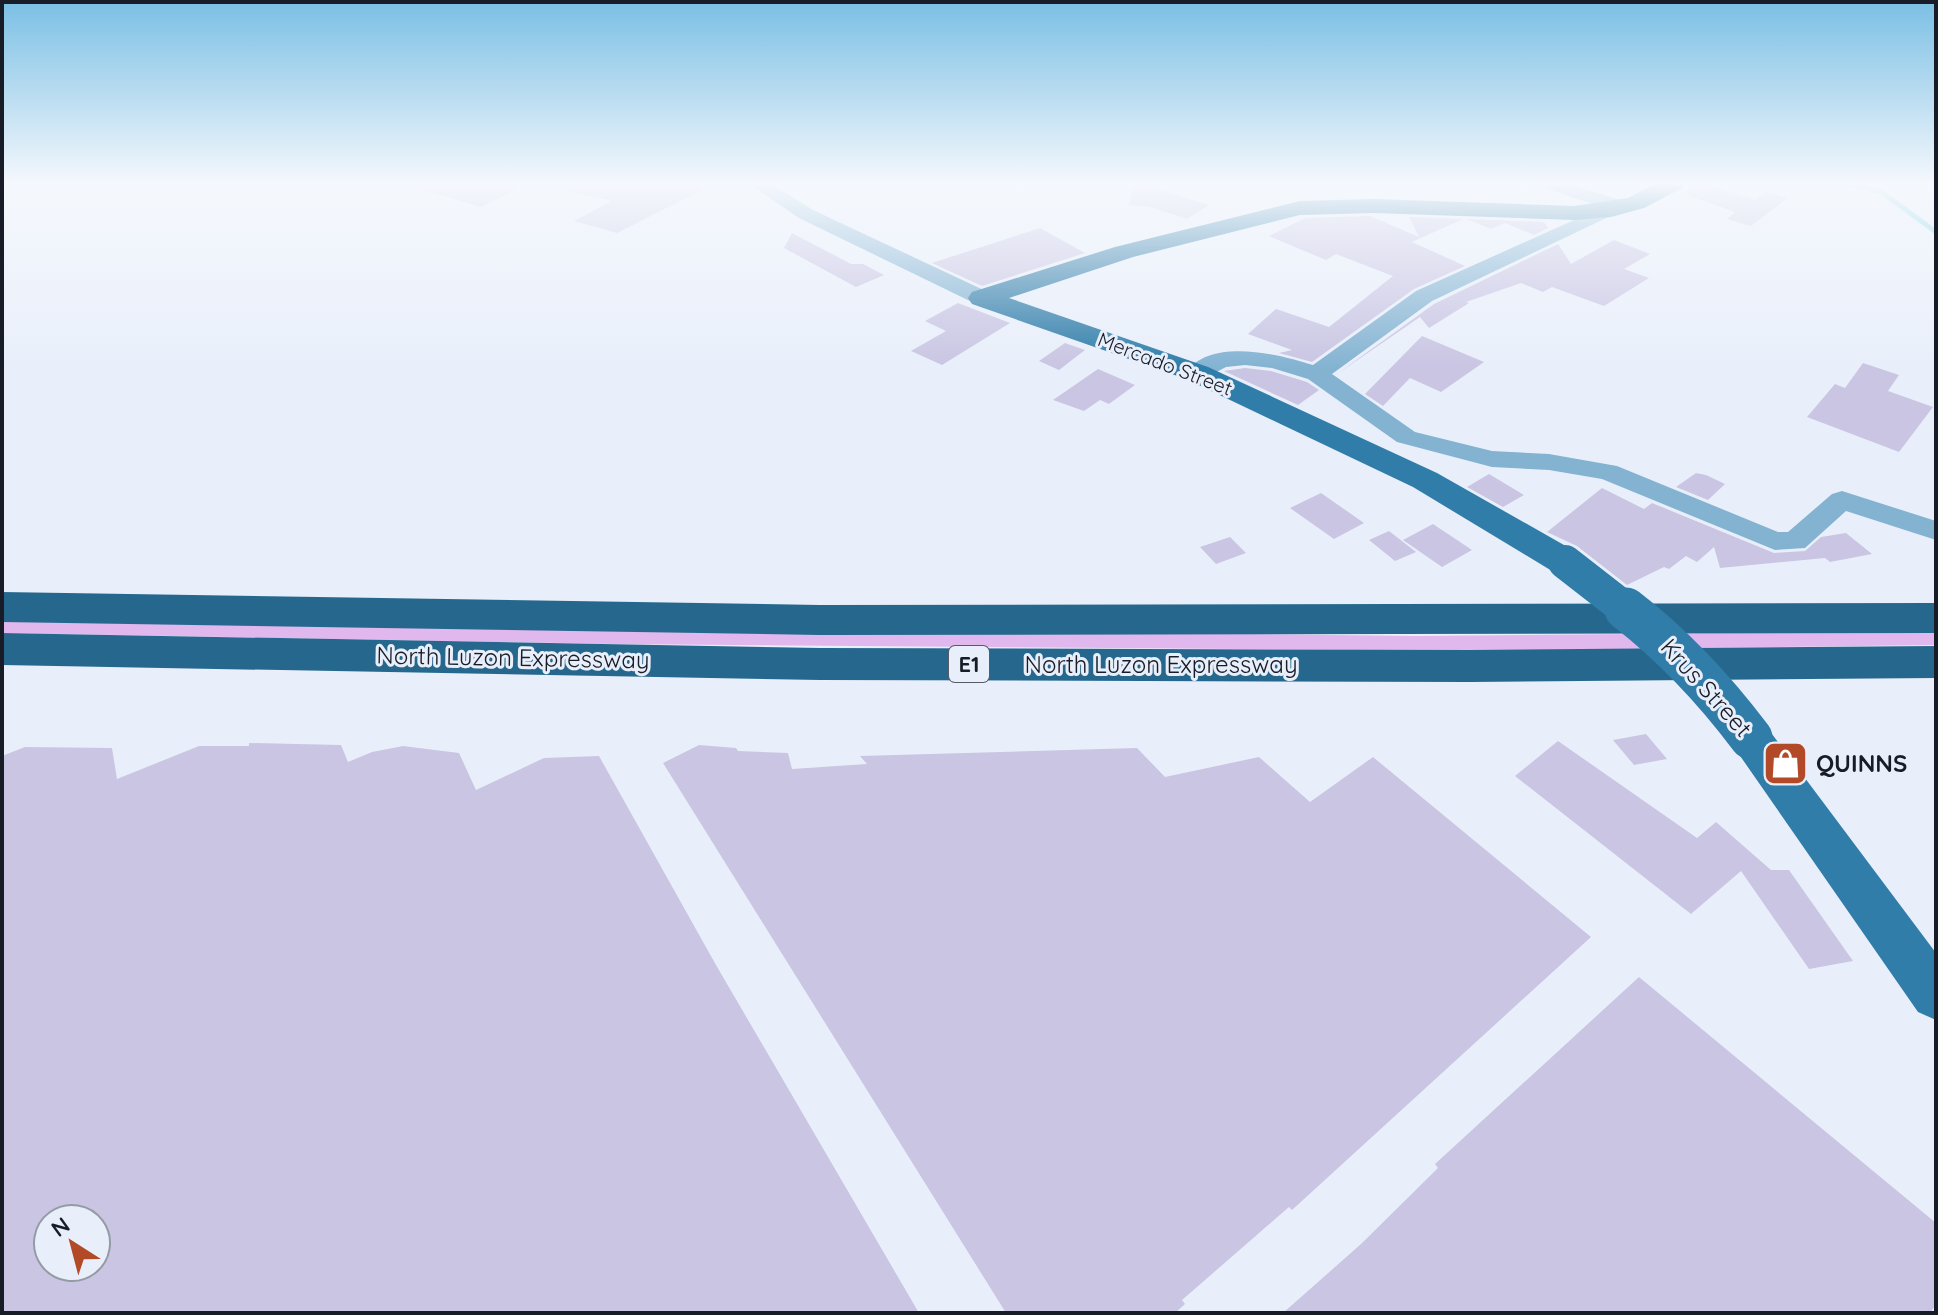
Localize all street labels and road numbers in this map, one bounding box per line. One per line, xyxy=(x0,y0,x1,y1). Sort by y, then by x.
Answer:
street label: Mercado Street xyxy=(1094,326,1236,401)
street label: Krus Street xyxy=(1655,632,1759,743)
street label: North Luzon Expressway xyxy=(376,640,650,674)
road number: E1 xyxy=(949,646,989,682)
street label: North Luzon Expressway xyxy=(1024,649,1298,679)

